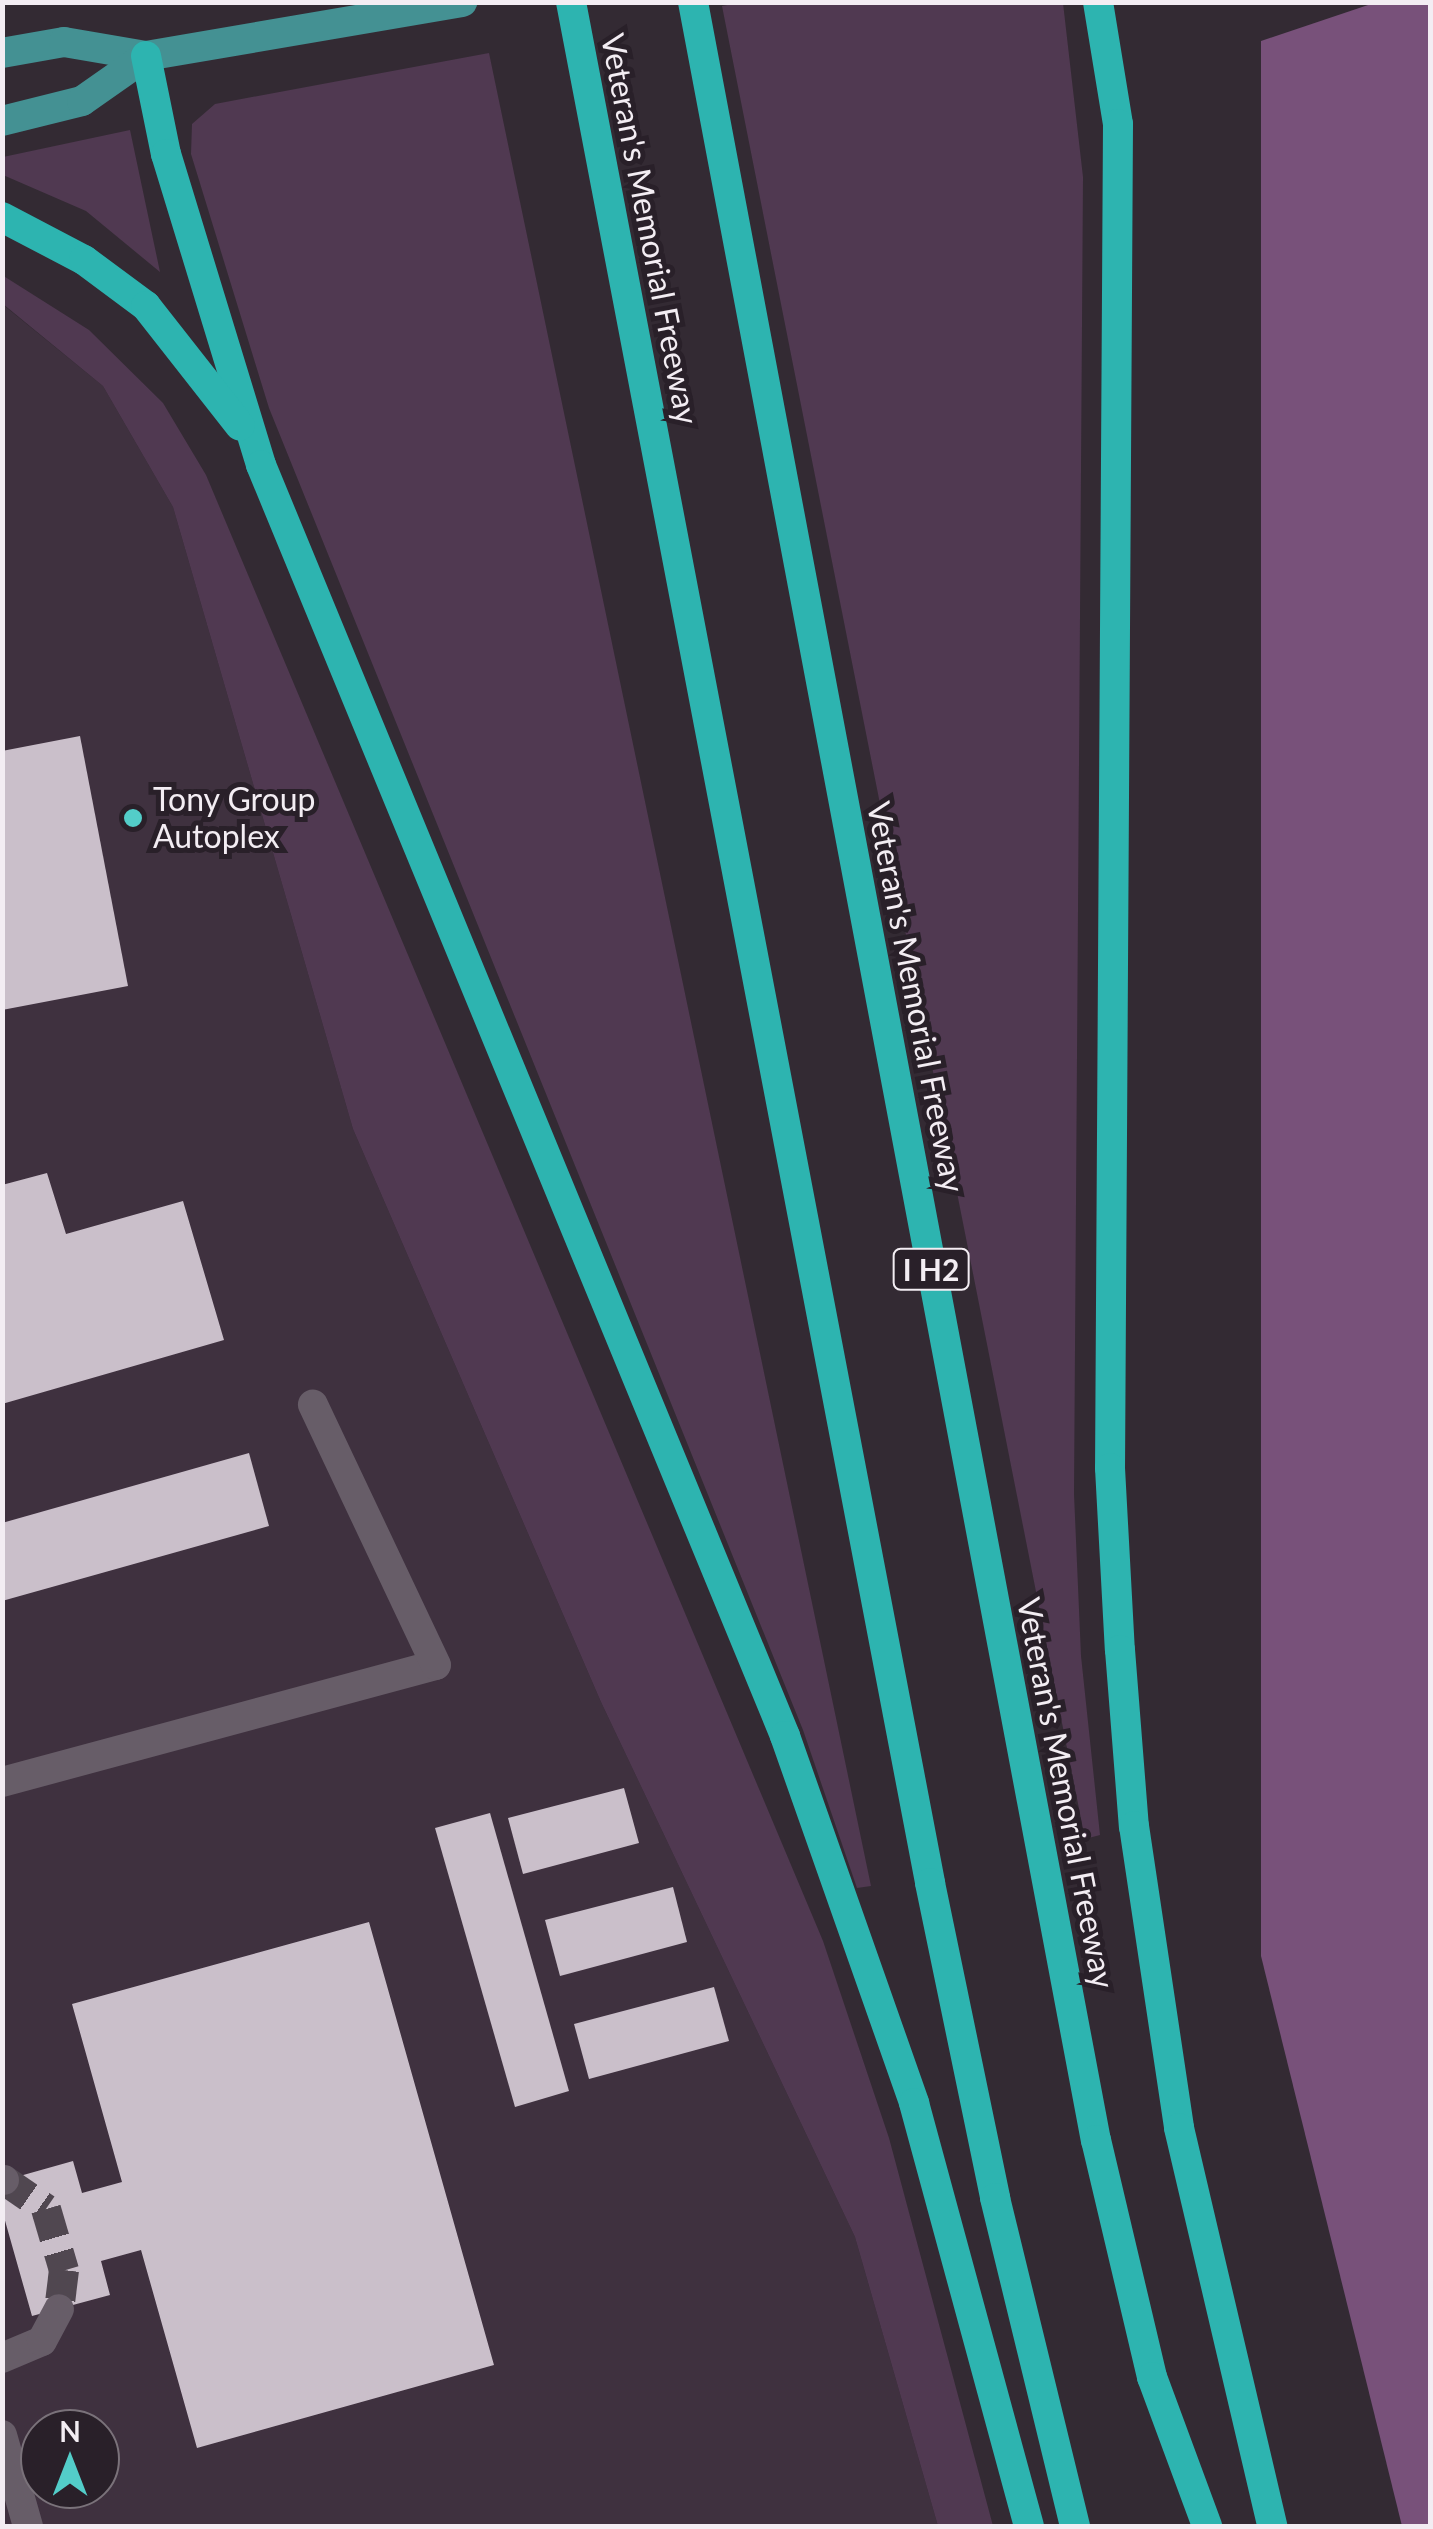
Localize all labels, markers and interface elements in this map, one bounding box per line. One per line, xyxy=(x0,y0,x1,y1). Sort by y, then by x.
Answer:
street label: Veteran's Memorial Freeway xyxy=(593,30,707,428)
place label: Tony Group Autoplex xyxy=(153,781,316,856)
street label: Veteran's Memorial Freeway xyxy=(859,798,973,1196)
marker: Tony Group Autoplex xyxy=(122,807,144,829)
road number: I H2 xyxy=(891,1244,971,1294)
street label: Veteran's Memorial Freeway xyxy=(1009,1594,1123,1992)
north arrow xyxy=(20,2409,120,2509)
text: N xyxy=(59,2414,81,2448)

